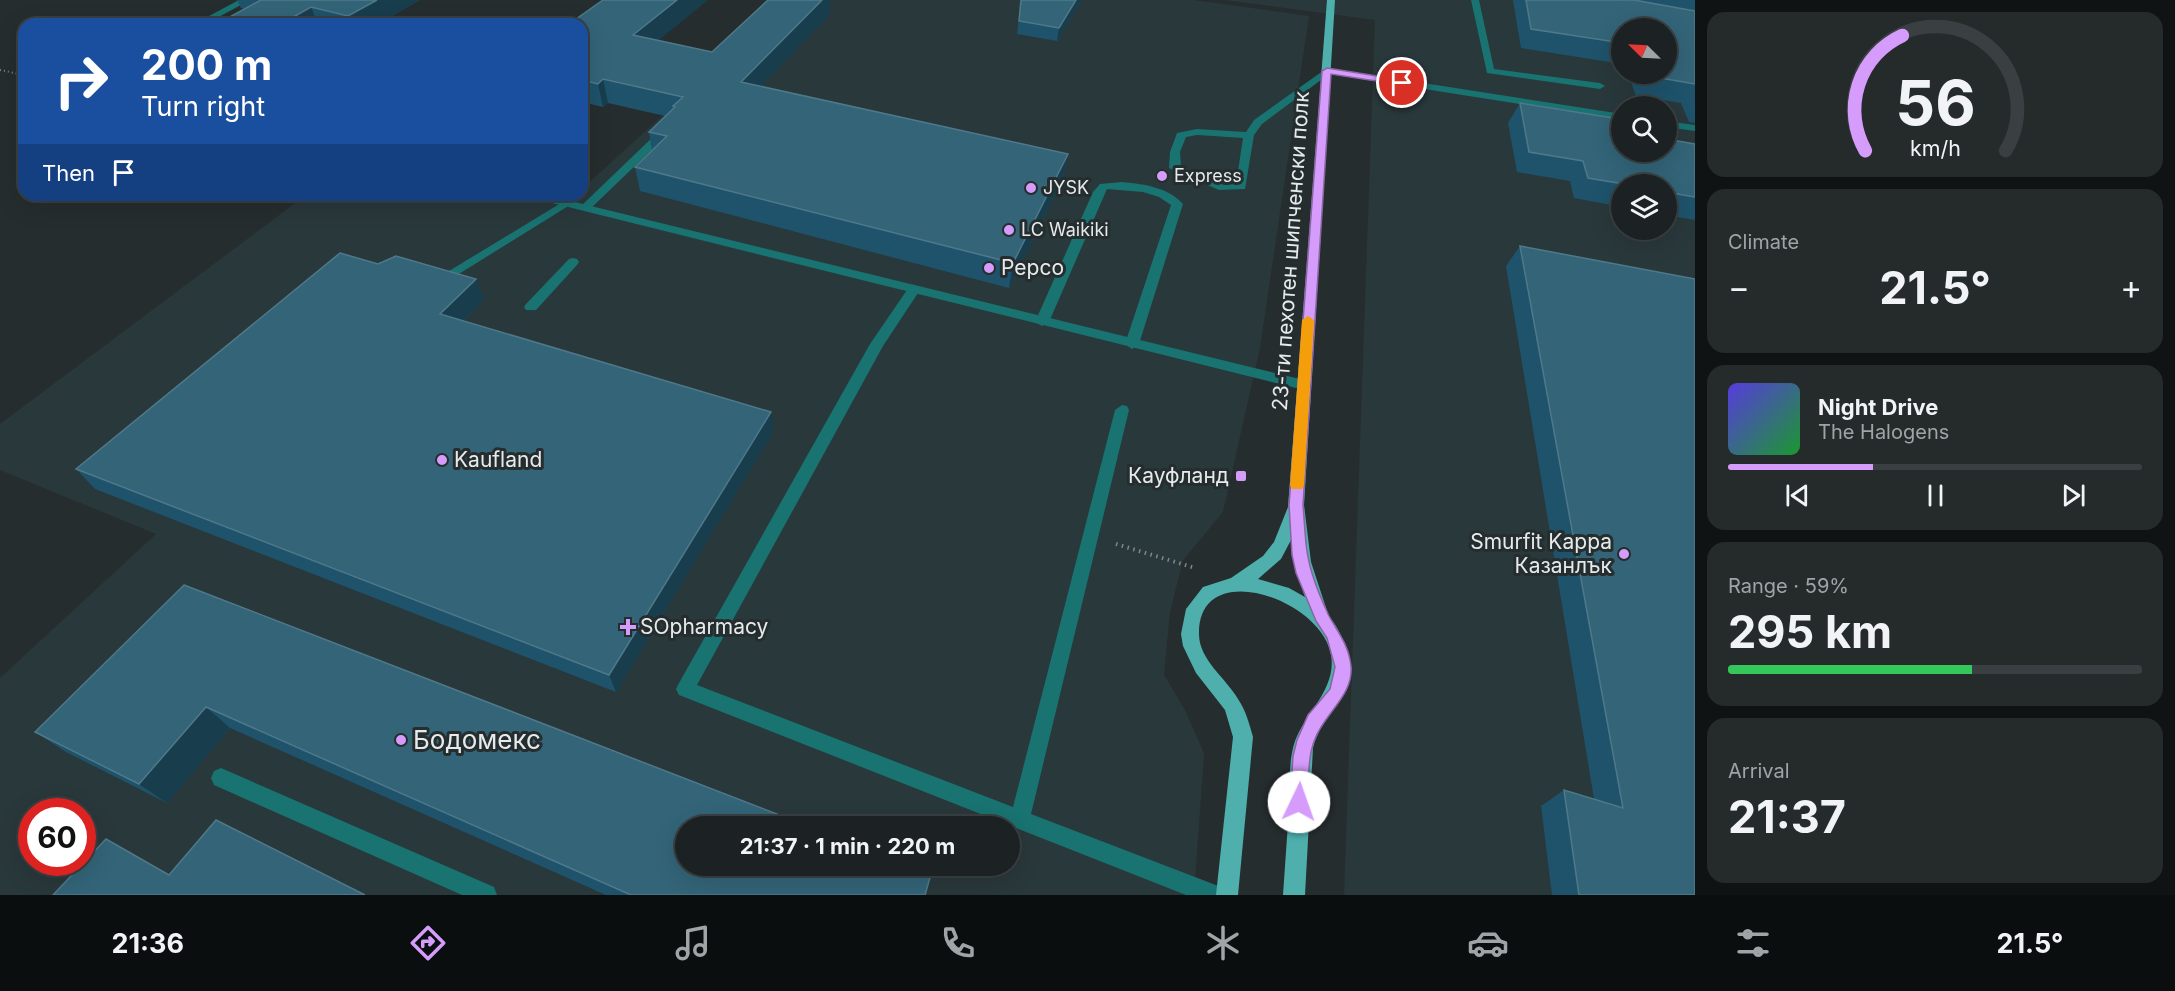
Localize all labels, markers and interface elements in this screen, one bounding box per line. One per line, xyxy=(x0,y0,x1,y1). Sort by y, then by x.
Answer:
north arrow xyxy=(1611,18,1677,84)
map controls xyxy=(1611,18,1677,240)
text: 200 m xyxy=(141,39,272,90)
icon: right xyxy=(42,42,120,120)
pin xyxy=(1376,57,1427,108)
text: 56 xyxy=(1895,65,1975,140)
icon: arrive xyxy=(1385,66,1418,99)
text: Turn right xyxy=(141,90,265,123)
street label: 23-ти пехотен шипченски полк xyxy=(1267,90,1314,412)
button: search xyxy=(1611,96,1677,162)
text: km/h xyxy=(1910,136,1960,162)
icon: arrive xyxy=(107,156,140,189)
text: Then xyxy=(42,160,95,186)
place label: Express xyxy=(1174,165,1242,186)
marker: Express xyxy=(1155,169,1169,183)
button: layers xyxy=(1611,174,1677,240)
place label: JYSK xyxy=(1043,177,1089,198)
marker: JYSK xyxy=(1024,181,1038,195)
place label: LC Waikiki xyxy=(1021,219,1109,240)
marker: LC Waikiki xyxy=(1002,223,1016,237)
text: Climate xyxy=(1728,230,1799,254)
place label: Pepco xyxy=(1001,255,1064,280)
text: 21.5° xyxy=(1879,260,1991,315)
marker: Pepco xyxy=(982,261,996,275)
text: − xyxy=(1728,267,1750,307)
text: + xyxy=(2120,267,2142,307)
text: Night Drive xyxy=(1818,394,1938,420)
text: The Halogens xyxy=(1818,420,1949,444)
place label: Kaufland xyxy=(454,447,542,472)
marker: Kaufland xyxy=(435,453,449,467)
place label: Кауфланд xyxy=(1128,463,1229,488)
marker: Кауфланд xyxy=(1234,469,1248,483)
icon: previous xyxy=(1781,479,1814,512)
icon: pause xyxy=(1919,479,1952,512)
icon: next xyxy=(2057,479,2090,512)
place label: Smurfit Kappa Казанлък xyxy=(1470,529,1613,578)
marker: Smurfit Kappa Казанлък xyxy=(1617,547,1631,561)
text: Range · 59% xyxy=(1728,574,1849,598)
text: 295 km xyxy=(1728,604,1892,659)
place label: SOpharmacy xyxy=(640,614,769,639)
marker: SOpharmacy xyxy=(621,620,635,634)
place label: Бодомекс xyxy=(413,724,541,755)
marker: Бодомекс xyxy=(394,733,408,747)
text: Arrival xyxy=(1728,759,1790,783)
position arrow xyxy=(1267,770,1331,834)
text: 21:37 xyxy=(1728,789,1846,844)
speed limit sign: 60 xyxy=(18,798,96,876)
text: 21:37 · 1 min · 220 m xyxy=(740,833,955,859)
icon: directions xyxy=(407,922,449,964)
icon: music xyxy=(672,922,714,964)
icon: phone xyxy=(937,922,979,964)
icon: climate xyxy=(1202,922,1244,964)
icon: car xyxy=(1467,922,1509,964)
icon: filters xyxy=(1732,922,1774,964)
text: 21:36 xyxy=(111,927,184,960)
text: 21.5° xyxy=(1996,927,2063,960)

